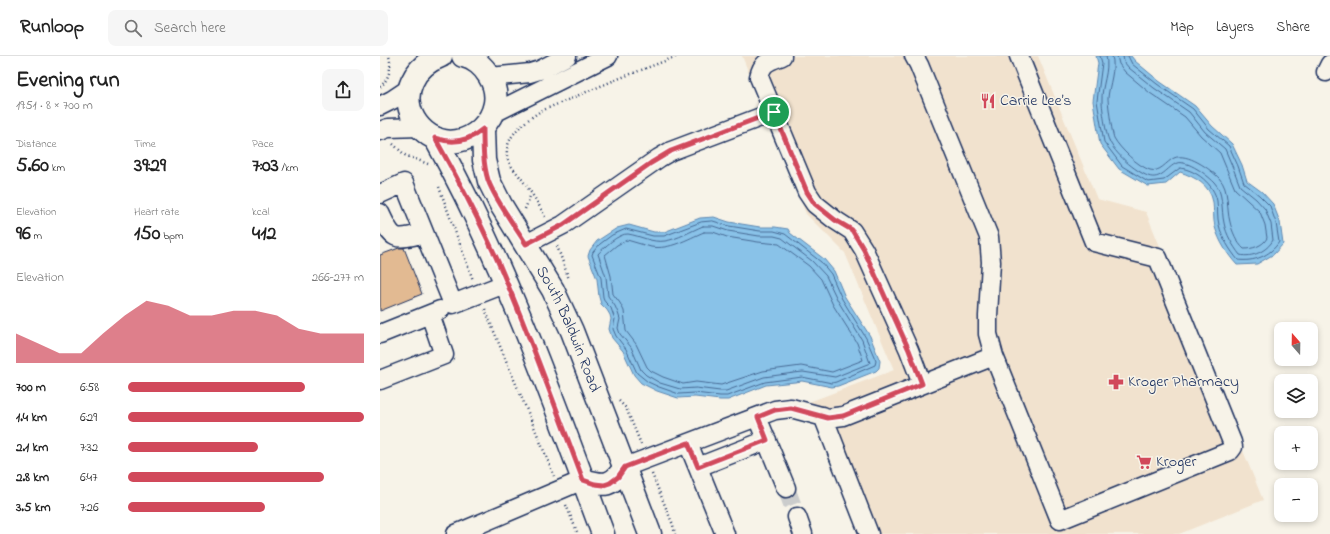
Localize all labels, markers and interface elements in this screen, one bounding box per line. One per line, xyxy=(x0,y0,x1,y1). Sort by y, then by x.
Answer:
search box xyxy=(108,10,388,46)
text: Runloop xyxy=(20,14,84,41)
icon: search xyxy=(122,17,144,39)
text: Search here xyxy=(154,17,226,39)
text: Map xyxy=(1170,17,1194,38)
text: Layers xyxy=(1216,17,1254,38)
text: Share xyxy=(1276,17,1310,38)
text: Evening run xyxy=(16,65,120,97)
button: share xyxy=(322,69,364,111)
place label: Carrie Lee’s xyxy=(1000,89,1071,113)
restaurant icon: Carrie Lee’s xyxy=(979,92,997,110)
pin xyxy=(757,95,791,129)
text: 19:51 · 8 × 700 m xyxy=(16,96,93,115)
icon: arrive xyxy=(763,101,785,123)
text: Distance xyxy=(16,136,57,152)
text: Time xyxy=(134,136,156,152)
text: Pace xyxy=(252,136,273,152)
text: 5.60 xyxy=(16,152,49,181)
text: 39:29 xyxy=(134,152,166,181)
text: 7:03 xyxy=(252,152,279,181)
text: km xyxy=(49,160,65,176)
text: /km xyxy=(279,160,298,176)
text: Elevation xyxy=(16,204,56,220)
text: Heart rate xyxy=(134,204,179,220)
text: kcal xyxy=(252,204,270,220)
text: 96 xyxy=(16,220,31,249)
text: 150 xyxy=(134,220,160,249)
text: 412 xyxy=(252,220,277,249)
text: m xyxy=(31,228,42,244)
text: bpm xyxy=(160,228,184,244)
street label: South Baldwin Road xyxy=(529,261,606,396)
text: Elevation xyxy=(16,268,64,287)
text: 266–277 m xyxy=(312,268,364,287)
north arrow xyxy=(1274,322,1318,366)
map controls xyxy=(1274,322,1318,522)
place label: Kroger Pharmacy xyxy=(1128,370,1239,394)
pharmacy icon: Kroger Pharmacy xyxy=(1107,373,1125,391)
button: layers xyxy=(1274,374,1318,418)
text: 700 m xyxy=(16,378,46,397)
text: 6:58 xyxy=(80,378,99,397)
text: 1.4 km xyxy=(16,408,47,427)
text: 6:29 xyxy=(80,408,97,427)
button: + xyxy=(1274,426,1318,470)
text: 2.1 km xyxy=(16,438,48,457)
text: 7:32 xyxy=(80,438,98,457)
place label: Kroger xyxy=(1156,450,1196,474)
supermarket icon: Kroger xyxy=(1135,453,1153,471)
text: 2.8 km xyxy=(16,468,49,487)
text: 6:47 xyxy=(80,468,98,487)
button: − xyxy=(1274,478,1318,522)
text: 3.5 km xyxy=(16,498,51,517)
text: 7:26 xyxy=(80,498,99,517)

